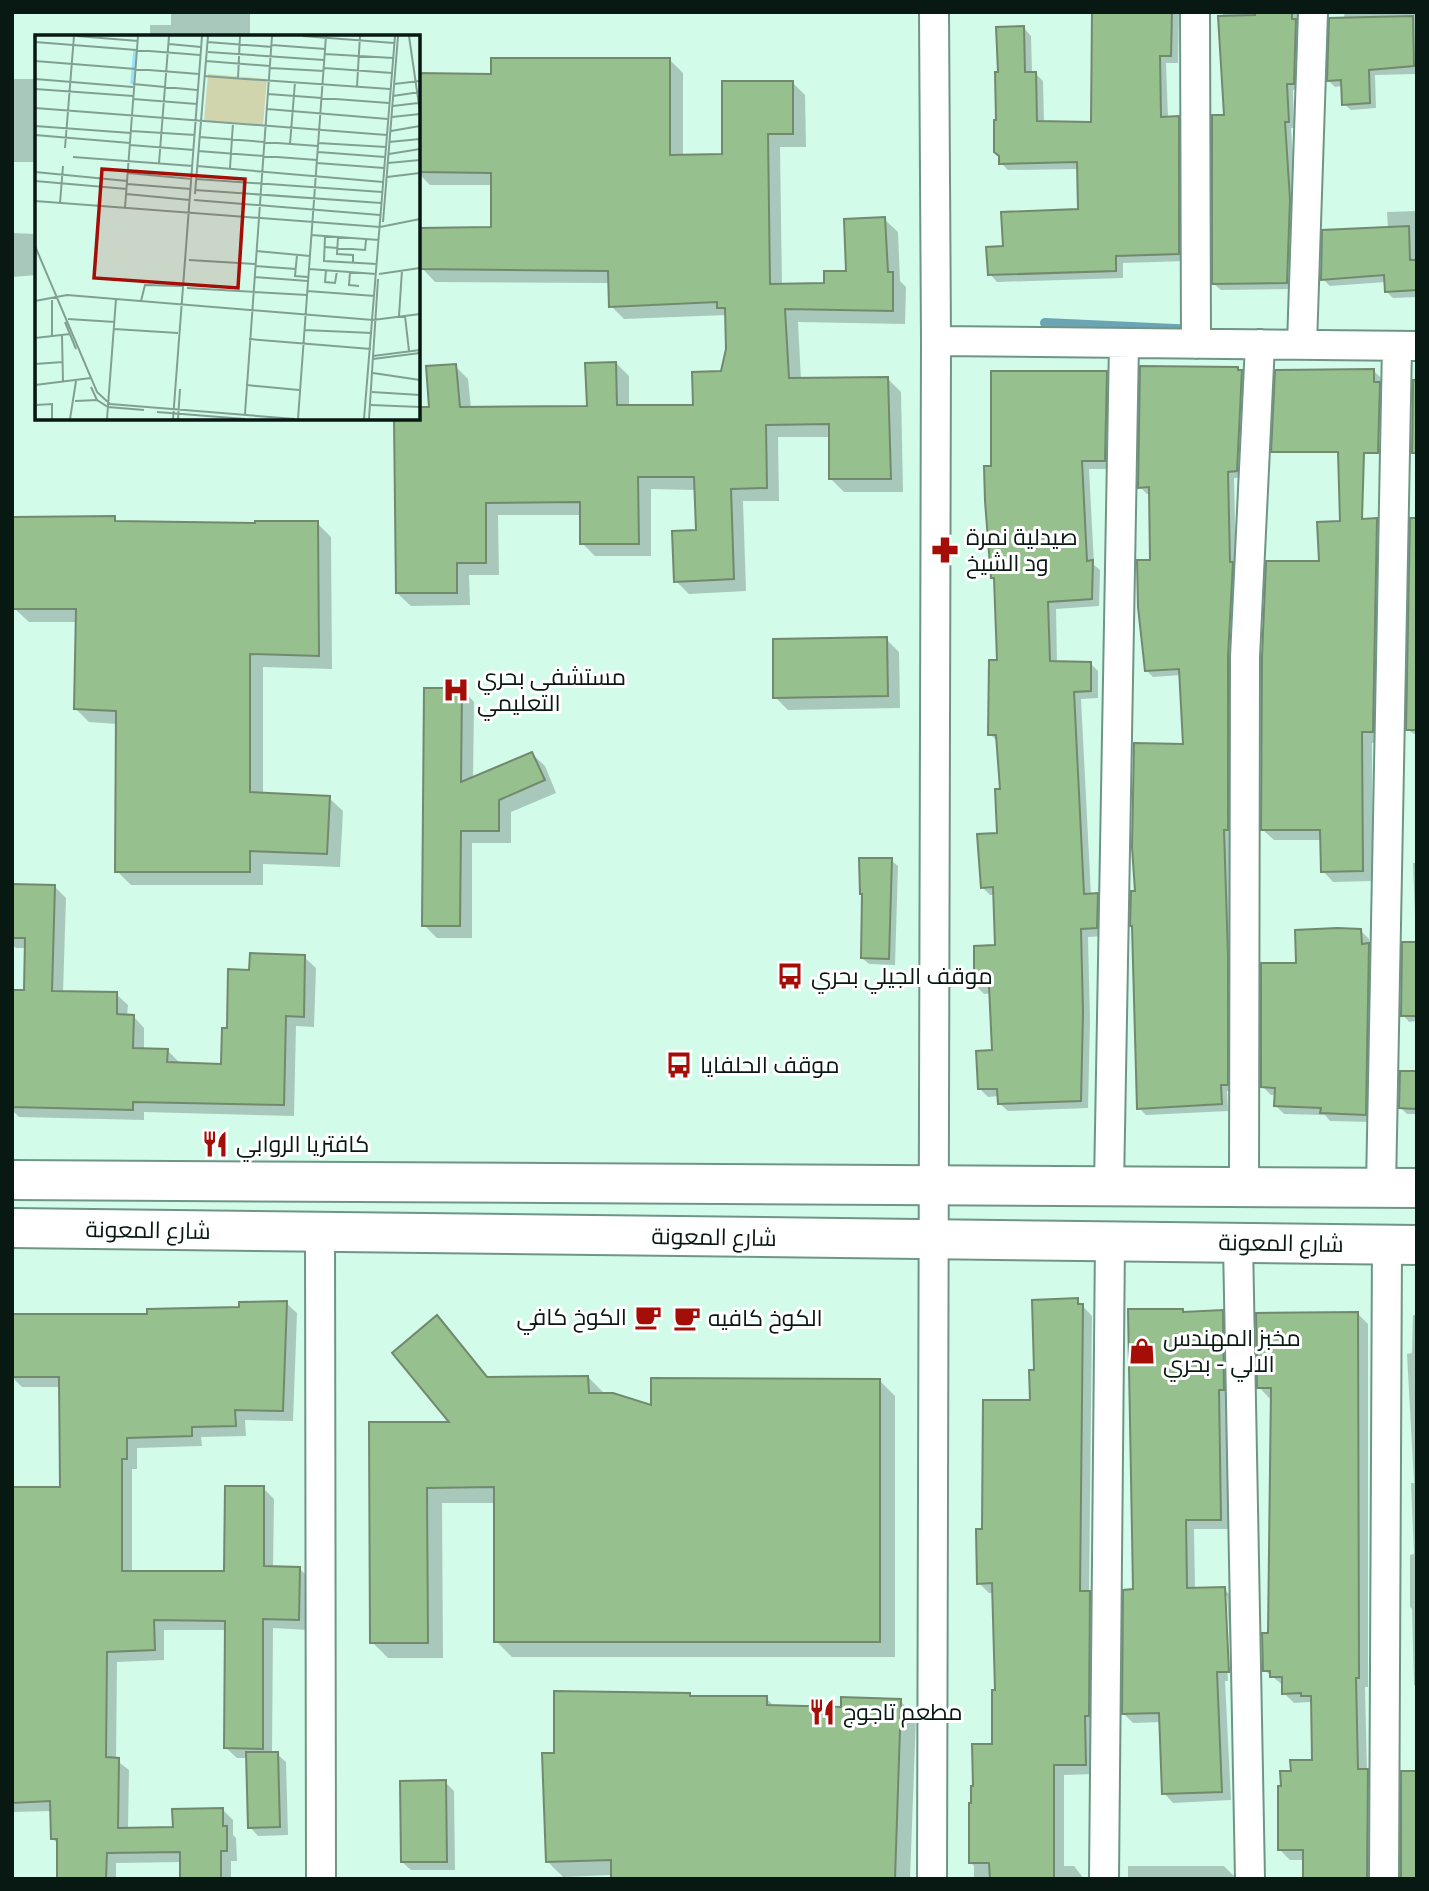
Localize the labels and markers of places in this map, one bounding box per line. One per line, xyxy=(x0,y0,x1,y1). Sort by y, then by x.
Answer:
place label: صيدلية نمرة ود الشيخ xyxy=(966,521,1078,579)
pharmacy icon: صيدلية نمرة ود الشيخ xyxy=(930,535,960,565)
place label: مستشفى بحري التعليمي xyxy=(477,661,626,721)
hospital icon: مستشفى بحري التعليمي xyxy=(441,675,471,705)
place label: موقف الجيلي بحري xyxy=(811,960,993,994)
bus stop icon: موقف الجيلي بحري xyxy=(775,961,805,991)
place label: موقف الحلفايا xyxy=(700,1049,839,1079)
bus stop icon: موقف الحلفايا xyxy=(664,1050,694,1080)
place label: كافتريا الروابي xyxy=(236,1128,370,1162)
restaurant icon: كافتريا الروابي xyxy=(200,1129,230,1159)
place label: الكوخ كافي xyxy=(517,1301,627,1335)
cafe icon: الكوخ كافي xyxy=(633,1302,663,1332)
place label: الكوخ كافيه xyxy=(708,1302,823,1334)
cafe icon: الكوخ كافيه xyxy=(672,1303,702,1333)
place label: مخبز المهندس الالي - بحري xyxy=(1163,1322,1301,1382)
shop icon: مخبز المهندس الالي - بحري xyxy=(1127,1336,1157,1366)
place label: مطعم تاجوج xyxy=(843,1696,962,1728)
restaurant icon: مطعم تاجوج xyxy=(807,1697,837,1727)

